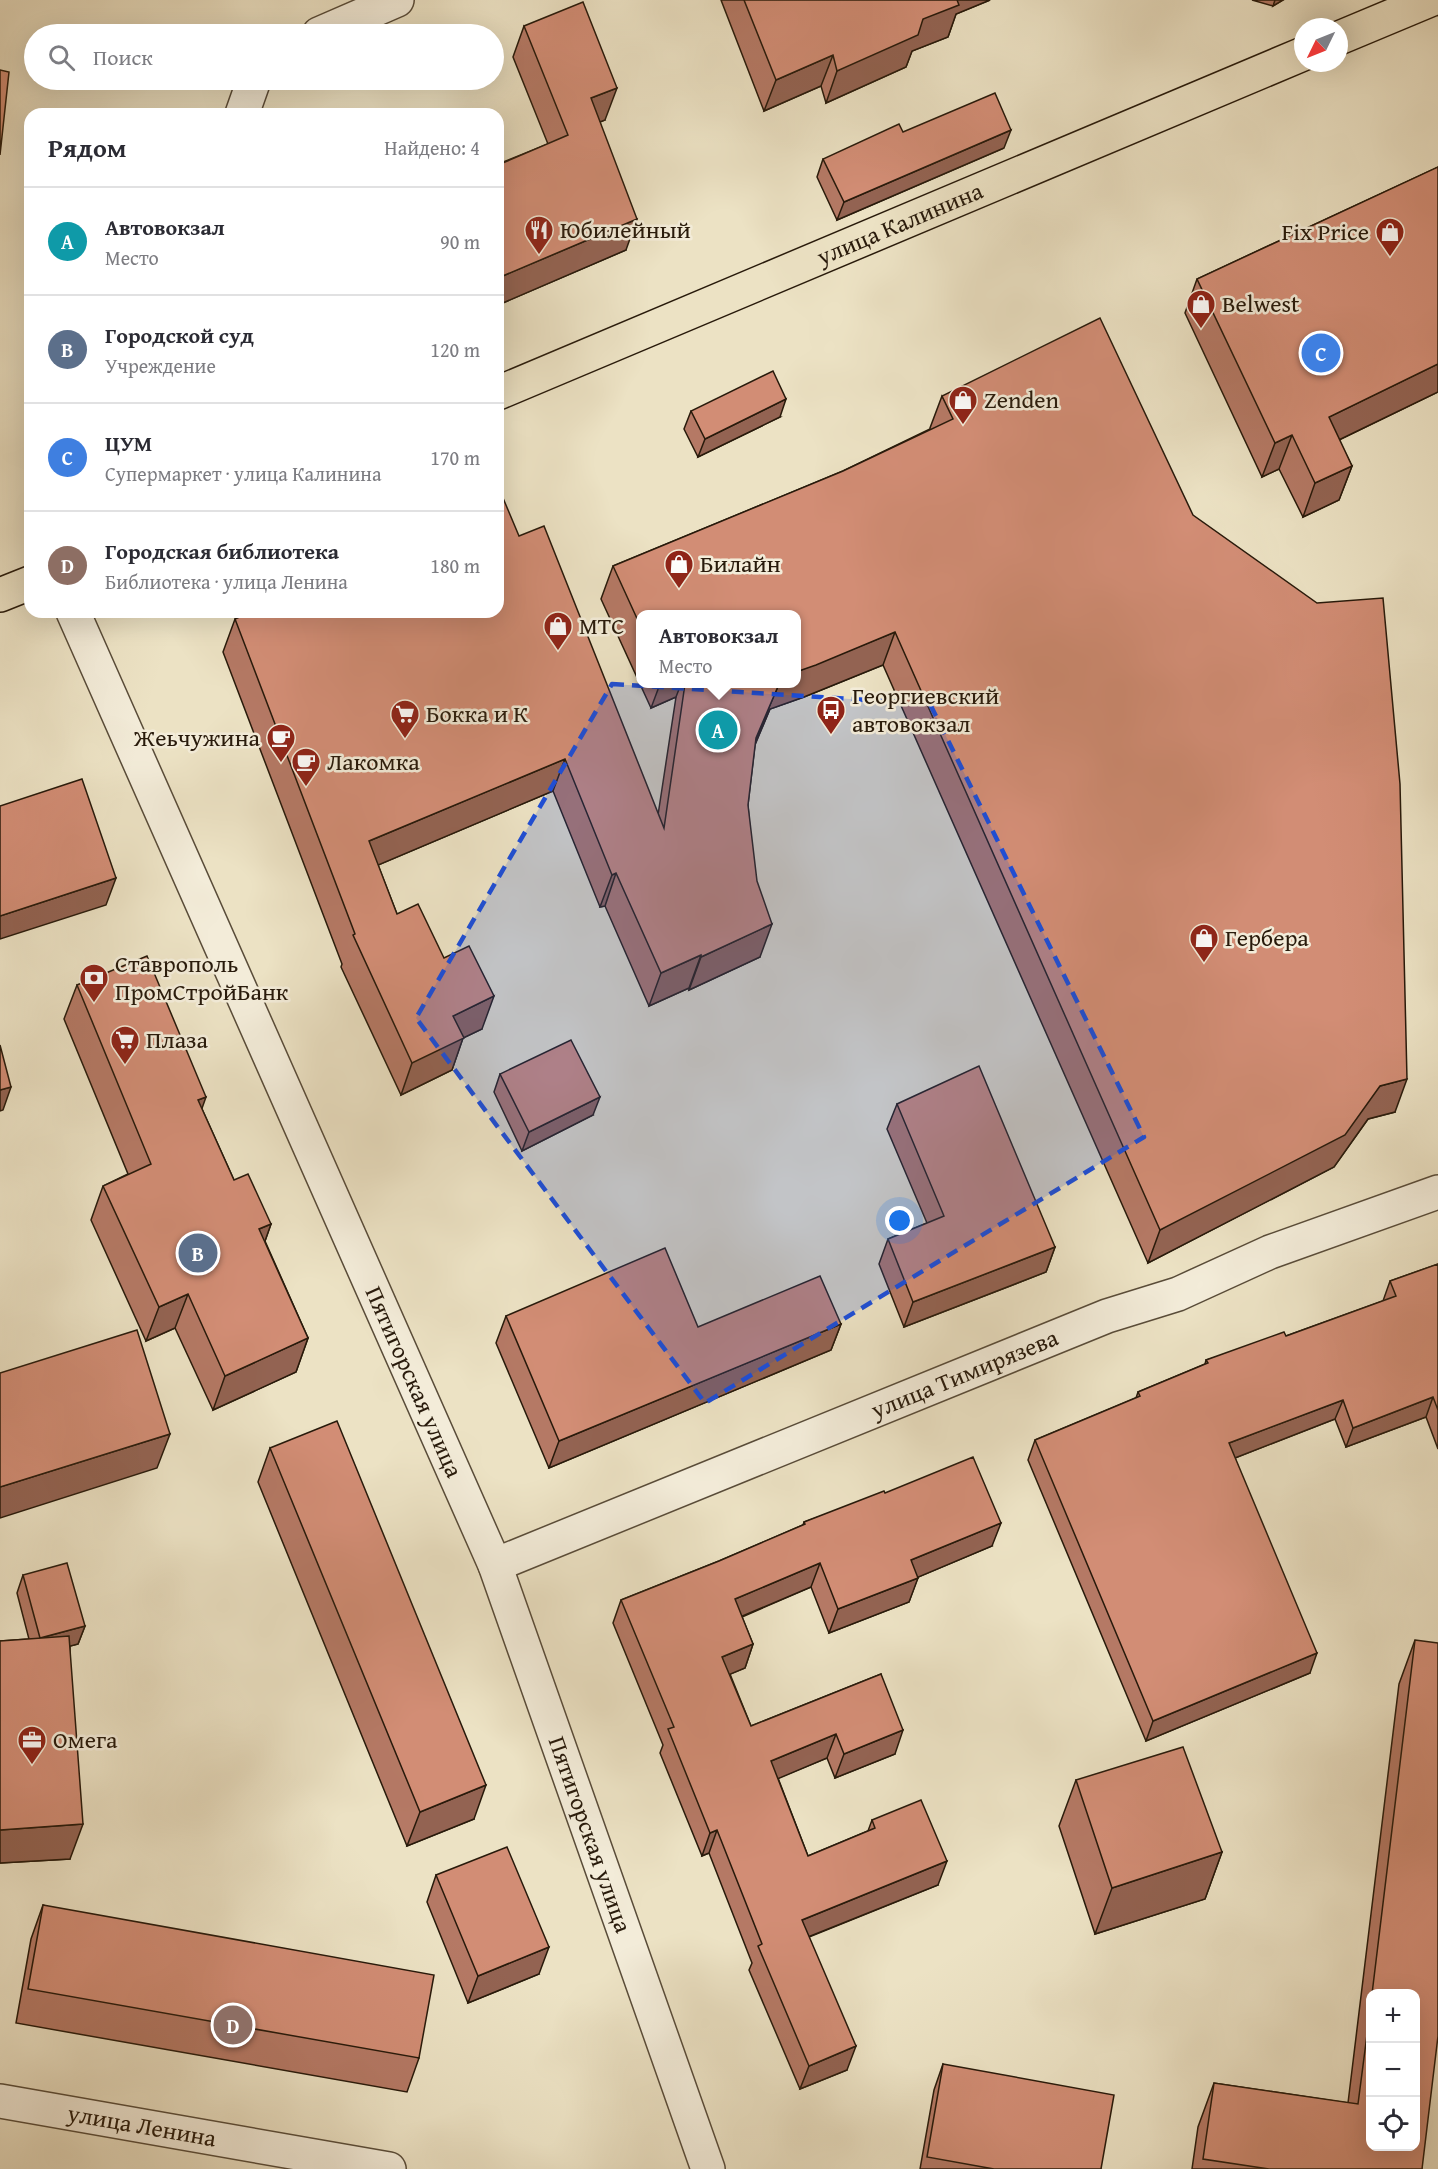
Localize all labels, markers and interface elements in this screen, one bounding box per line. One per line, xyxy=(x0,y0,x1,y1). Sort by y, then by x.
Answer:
north arrow xyxy=(1294,18,1348,72)
search box xyxy=(24,24,504,90)
icon: search xyxy=(45,41,78,74)
text: Поиск xyxy=(93,41,153,73)
text: Рядом xyxy=(48,128,126,167)
text: Найдено: 4 xyxy=(384,133,480,162)
street label: улица Калинина xyxy=(810,173,989,274)
text: Автовокзал xyxy=(105,211,225,243)
place label: Юбилейный xyxy=(560,212,691,247)
restaurant icon: Юбилейный xyxy=(523,214,555,256)
place label: Fix Price xyxy=(1282,214,1369,249)
shop icon: Fix Price xyxy=(1374,216,1406,258)
text: A xyxy=(61,227,74,256)
text: 90 m xyxy=(440,227,480,256)
text: Место xyxy=(105,243,159,272)
place label: Belwest xyxy=(1222,286,1300,321)
shop icon: Belwest xyxy=(1185,288,1217,330)
text: Городской суд xyxy=(105,319,254,351)
pin: C xyxy=(1302,330,1340,376)
text: B xyxy=(61,335,74,364)
text: 120 m xyxy=(430,335,480,364)
text: Учреждение xyxy=(105,351,216,380)
place label: Zenden xyxy=(984,382,1060,417)
shop icon: Zenden xyxy=(947,384,979,426)
text: ЦУМ xyxy=(105,427,152,459)
text: C xyxy=(62,443,73,472)
text: 170 m xyxy=(430,443,480,472)
text: Супермаркет · улица Калинина xyxy=(105,459,381,488)
text: Городская библиотека xyxy=(105,535,339,567)
place label: Билайн xyxy=(700,546,781,581)
shop icon: Билайн xyxy=(663,548,695,590)
text: D xyxy=(61,551,74,580)
text: 180 m xyxy=(430,551,480,580)
text: Библиотека · улица Ленина xyxy=(105,567,348,596)
place label: МТС xyxy=(579,608,624,643)
shop icon: МТС xyxy=(542,610,574,652)
popup xyxy=(636,610,801,688)
text: Автовокзал xyxy=(659,619,778,651)
text: Место xyxy=(659,651,713,680)
place label: Георгиевский автовокзал xyxy=(852,678,999,741)
bus stop icon: Георгиевский автовокзал xyxy=(815,694,847,736)
place label: Бокка и К xyxy=(426,696,528,731)
supermarket icon: Бокка и К xyxy=(389,698,421,740)
pin: A xyxy=(698,708,738,752)
place label: Жеьчужина xyxy=(133,720,261,755)
cafe icon: Жеьчужина xyxy=(265,722,297,764)
place label: Лакомка xyxy=(327,744,420,779)
cafe icon: Лакомка xyxy=(290,746,322,788)
place label: Гербера xyxy=(1225,920,1309,955)
shop icon: Гербера xyxy=(1188,922,1220,964)
place label: Ставрополь ПромСтройБанк xyxy=(115,946,289,1009)
bank icon: Ставрополь ПромСтройБанк xyxy=(78,962,110,1004)
place label: Плаза xyxy=(146,1022,209,1057)
supermarket icon: Плаза xyxy=(109,1024,141,1066)
your location xyxy=(885,1206,914,1235)
pin: B xyxy=(178,1230,218,1276)
street label: Пятигорская улица xyxy=(357,1281,472,1483)
street label: улица Тимирязева xyxy=(865,1320,1064,1428)
place label: Омега xyxy=(53,1722,118,1757)
office icon: Омега xyxy=(16,1724,48,1766)
street label: Пятигорская улица xyxy=(540,1731,641,1938)
map controls xyxy=(1366,1989,1420,2151)
button: + xyxy=(1366,1989,1420,2043)
pin: D xyxy=(214,2002,252,2048)
button: − xyxy=(1366,2043,1420,2097)
street label: улица Ленина xyxy=(64,2095,219,2156)
button: locate xyxy=(1366,2097,1420,2151)

